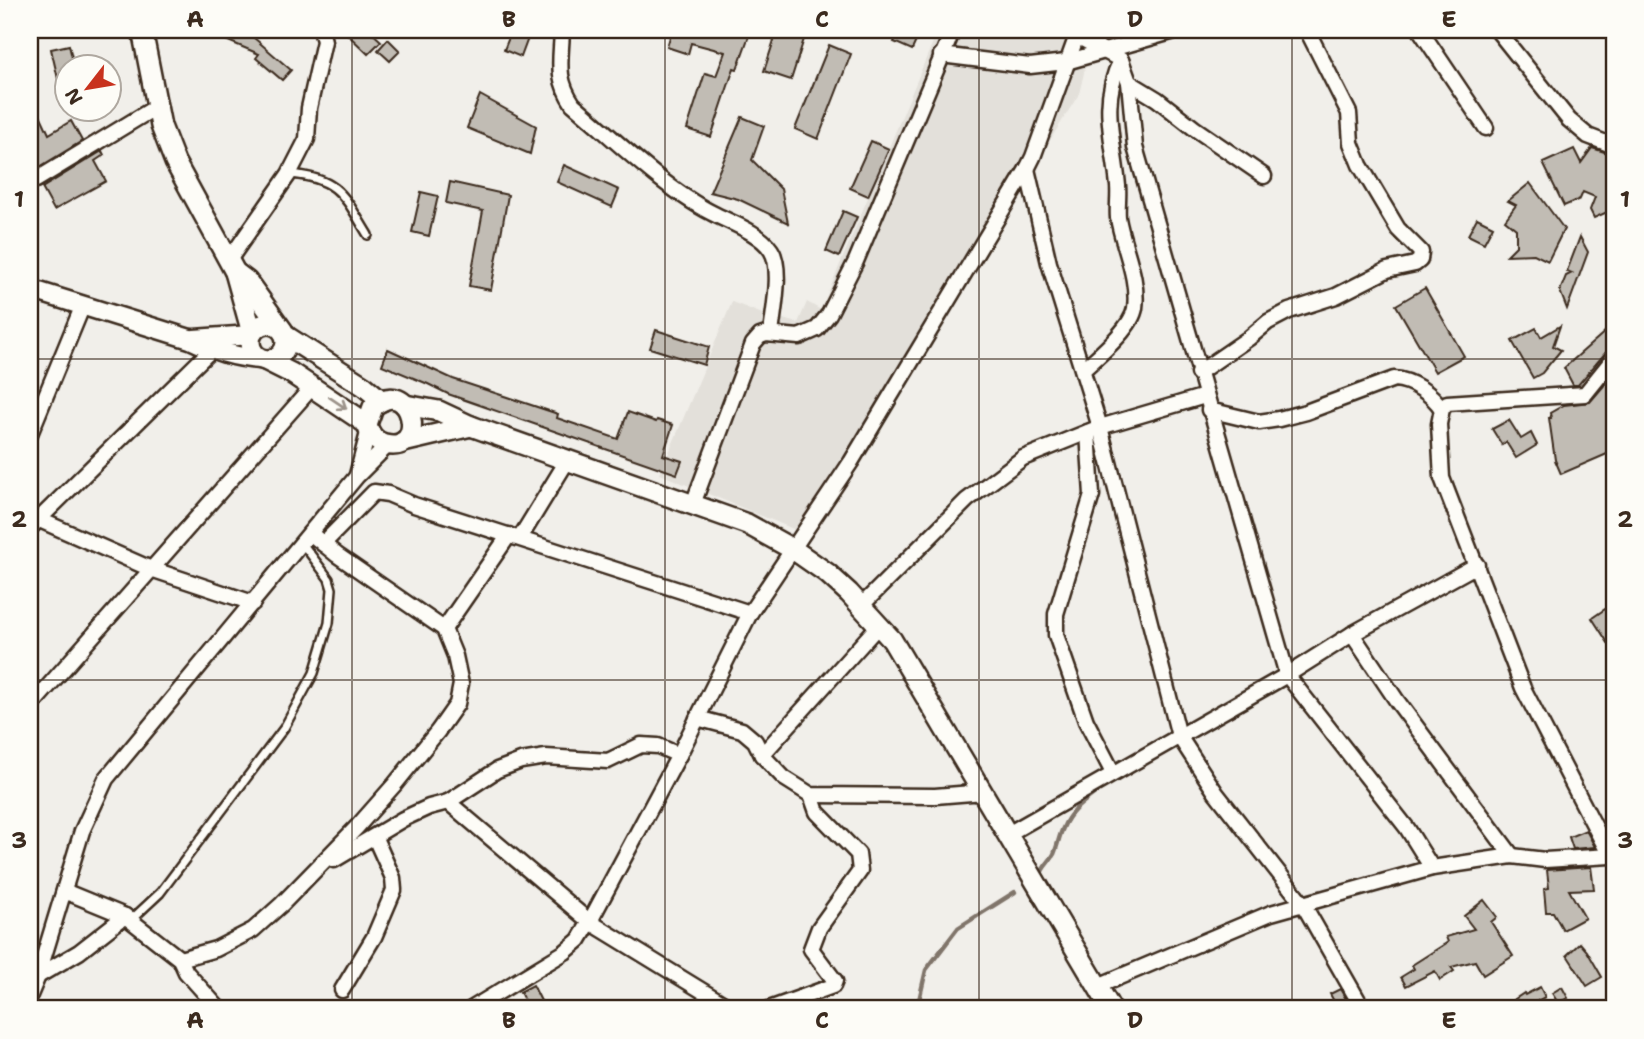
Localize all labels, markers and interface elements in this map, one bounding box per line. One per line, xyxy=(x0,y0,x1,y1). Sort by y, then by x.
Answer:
text: A xyxy=(186,4,204,34)
text: B xyxy=(502,4,516,34)
text: C xyxy=(815,4,829,34)
text: D xyxy=(1127,4,1143,34)
text: E xyxy=(1441,4,1457,34)
north arrow xyxy=(52,52,122,122)
text: N xyxy=(59,84,88,109)
text: 1 xyxy=(14,184,24,214)
text: 1 xyxy=(1620,184,1630,214)
one-way arrow xyxy=(328,396,347,411)
text: 2 xyxy=(11,504,27,534)
text: 2 xyxy=(1617,504,1633,534)
text: 3 xyxy=(11,825,27,855)
text: 3 xyxy=(1617,825,1633,855)
text: A xyxy=(186,1005,204,1035)
text: B xyxy=(502,1005,516,1035)
text: C xyxy=(815,1005,829,1035)
text: D xyxy=(1127,1005,1143,1035)
text: E xyxy=(1441,1005,1457,1035)

